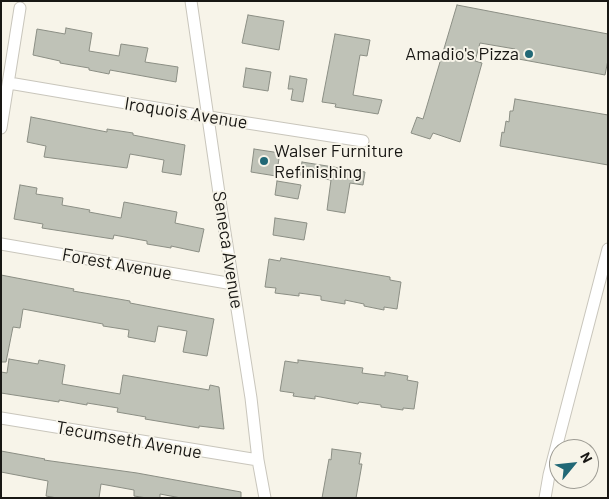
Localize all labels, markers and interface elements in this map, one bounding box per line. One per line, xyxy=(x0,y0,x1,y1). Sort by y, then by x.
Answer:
place label: Amadio's Pizza xyxy=(405,43,519,65)
marker: Amadio's Pizza xyxy=(523,48,535,60)
street label: Iroquois Avenue xyxy=(123,93,249,133)
place label: Walser Furniture Refinishing xyxy=(274,140,403,182)
marker: Walser Furniture Refinishing xyxy=(258,155,270,167)
street label: Seneca Avenue xyxy=(208,190,248,310)
street label: Forest Avenue xyxy=(60,244,174,284)
street label: Tecumseth Avenue xyxy=(54,417,204,463)
north arrow xyxy=(549,439,599,489)
text: N xyxy=(577,449,596,465)

